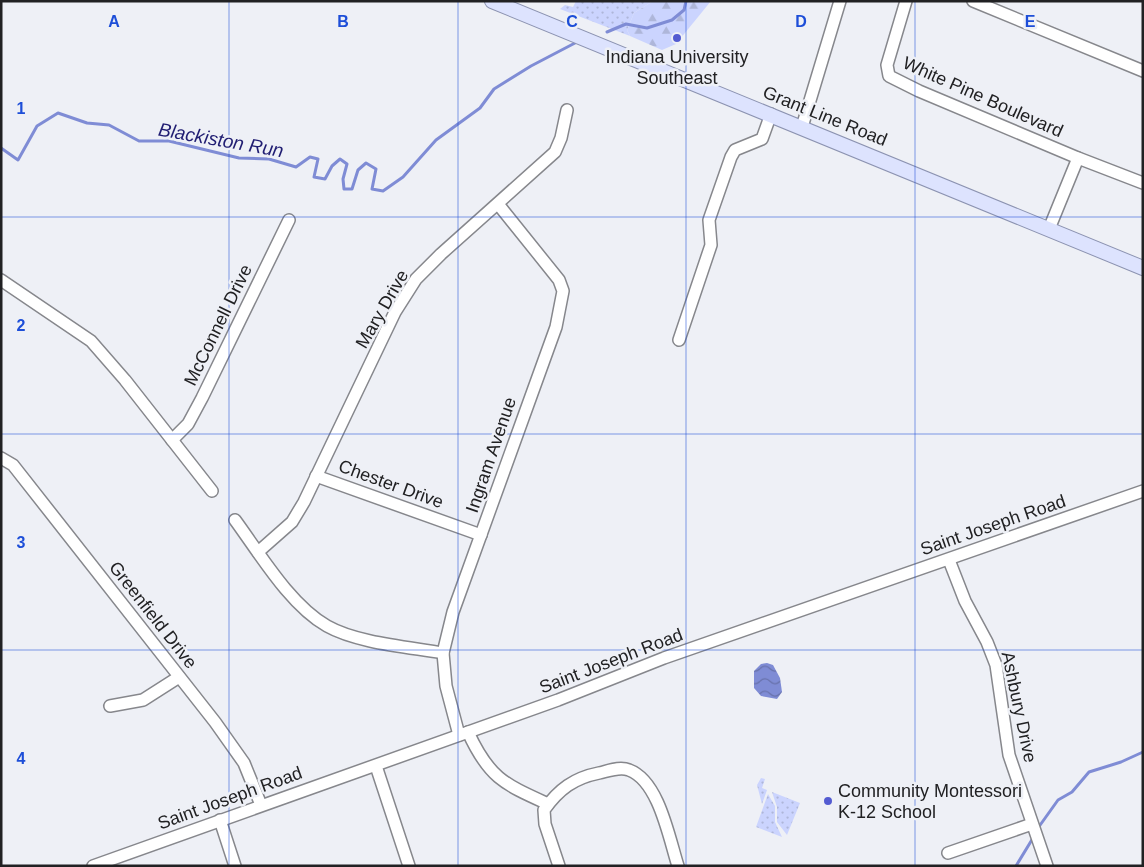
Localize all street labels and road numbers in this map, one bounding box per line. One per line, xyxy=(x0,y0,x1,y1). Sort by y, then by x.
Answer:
street label: White Pine Boulevard xyxy=(900,53,1066,141)
street label: Grant Line Road xyxy=(760,82,890,150)
street label: McConnell Drive xyxy=(180,261,256,389)
street label: Mary Drive xyxy=(352,266,412,352)
street label: Ingram Avenue xyxy=(462,395,520,515)
street label: Chester Drive xyxy=(336,456,446,512)
street label: Saint Joseph Road xyxy=(918,491,1068,559)
street label: Greenfield Drive xyxy=(105,558,201,672)
street label: Saint Joseph Road xyxy=(536,624,686,698)
street label: Ashbury Drive xyxy=(997,650,1041,764)
street label: Saint Joseph Road xyxy=(155,763,305,833)

